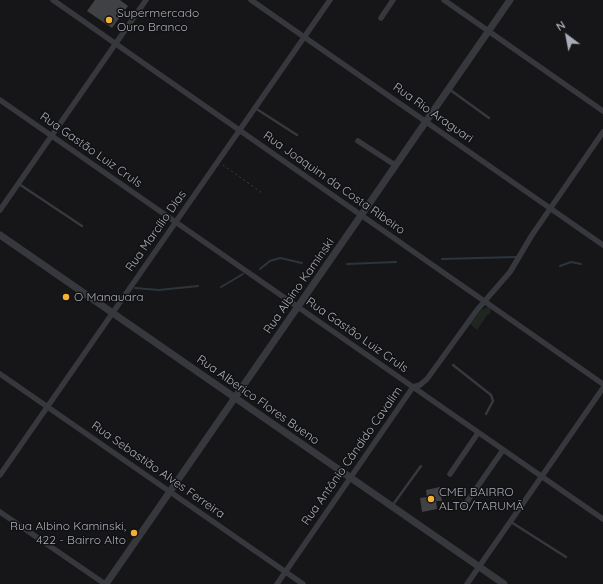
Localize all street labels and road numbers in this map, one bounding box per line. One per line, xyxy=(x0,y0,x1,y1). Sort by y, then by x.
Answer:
street label: Rua Rio Araguari xyxy=(390,80,476,146)
street label: Rua Gastão Luiz Cruls xyxy=(37,109,145,191)
street label: Rua Joaquim da Costa Ribeiro xyxy=(260,128,408,238)
street label: Rua Marcílio Dias xyxy=(123,188,189,274)
street label: Rua Albino Kaminski xyxy=(261,235,337,337)
street label: Rua Gastão Luiz Cruls xyxy=(303,294,411,376)
street label: Rua Alberico Flores Bueno xyxy=(194,352,322,448)
street label: Rua Antônio Cândido Cavalim xyxy=(299,384,405,528)
street label: Rua Sebastião Alves Ferreira xyxy=(89,418,227,522)

